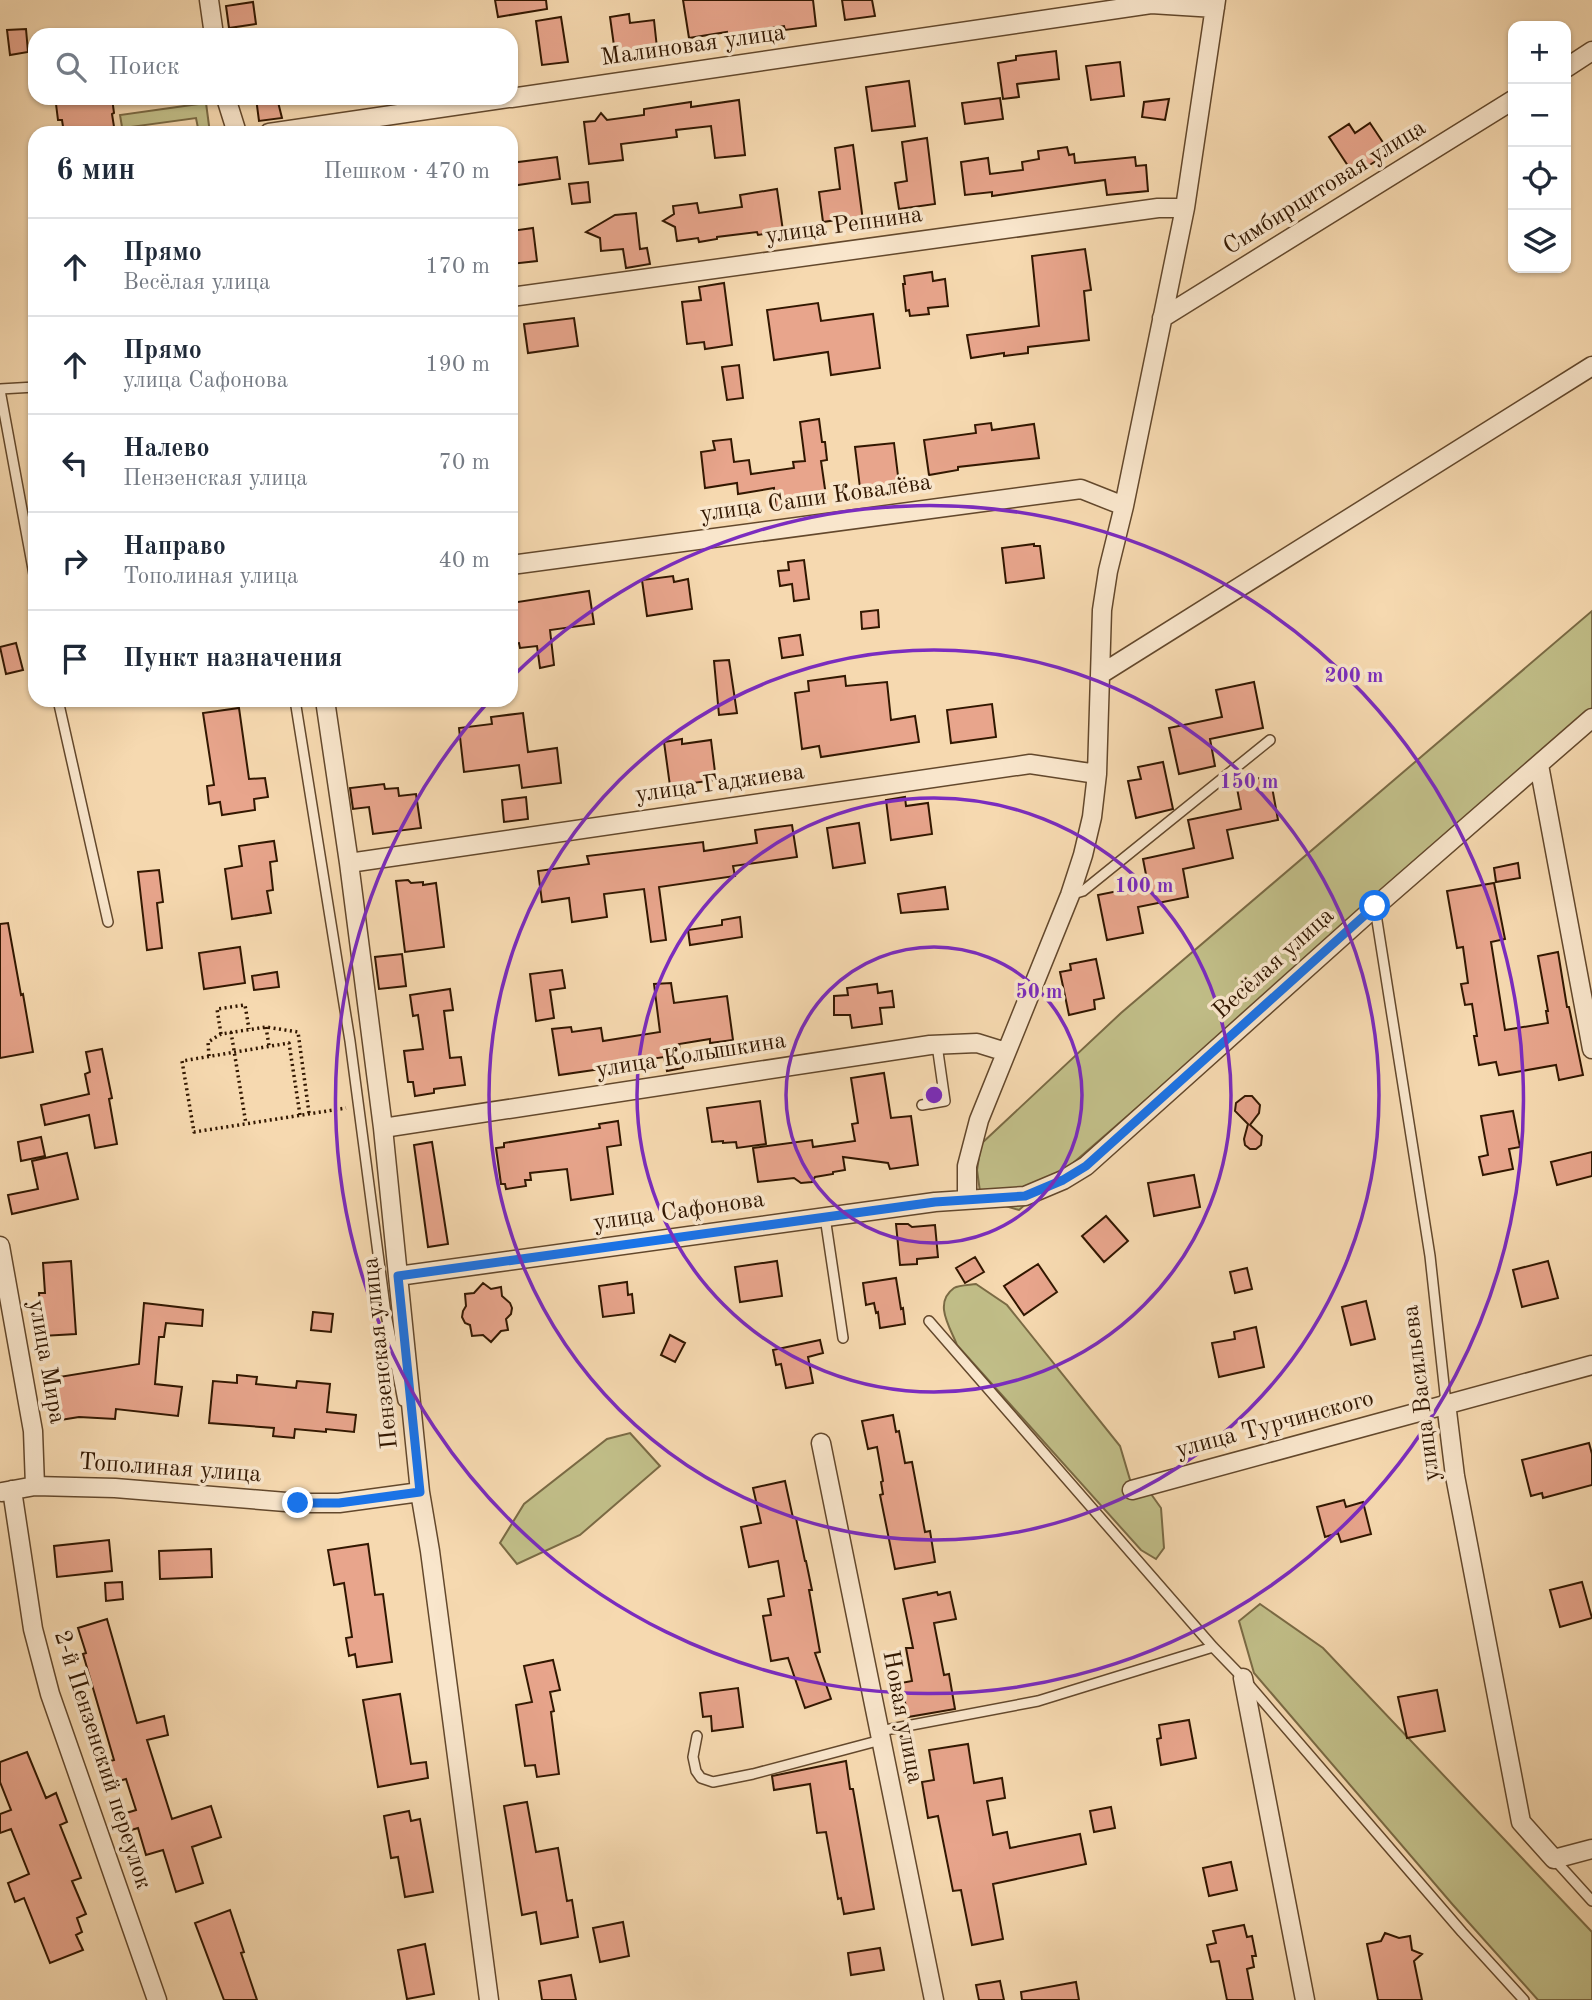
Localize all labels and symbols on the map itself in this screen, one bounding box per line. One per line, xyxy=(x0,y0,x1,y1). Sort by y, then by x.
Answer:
street label: Малиновая улица xyxy=(599,21,787,71)
street label: Симбирцитовая улица xyxy=(1220,116,1430,260)
street label: улица Репнина xyxy=(764,203,924,249)
street label: улица Саши Ковалёва xyxy=(699,471,933,527)
text: 200 m xyxy=(1324,666,1384,687)
street label: улица Гаджиева xyxy=(634,760,806,808)
text: 150 m xyxy=(1219,772,1279,793)
text: 100 m xyxy=(1114,876,1174,897)
route start xyxy=(1359,890,1390,921)
street label: Весёлая улица xyxy=(1209,904,1339,1024)
text: 50 m xyxy=(1015,982,1063,1003)
street label: улица Колышкина xyxy=(594,1029,788,1083)
centre of rings xyxy=(922,1083,946,1107)
street label: улица Сафонова xyxy=(592,1188,766,1236)
street label: Пензенская улица xyxy=(359,1256,403,1450)
street label: улица Мира xyxy=(23,1298,69,1426)
street label: улица Васильева xyxy=(1399,1303,1445,1483)
street label: улица Турчинского xyxy=(1173,1387,1377,1463)
street label: Тополиная улица xyxy=(78,1451,262,1487)
route end xyxy=(282,1487,313,1518)
street label: 2-й Пензенский переулок xyxy=(49,1628,155,1892)
street label: Новая улица xyxy=(877,1649,927,1786)

